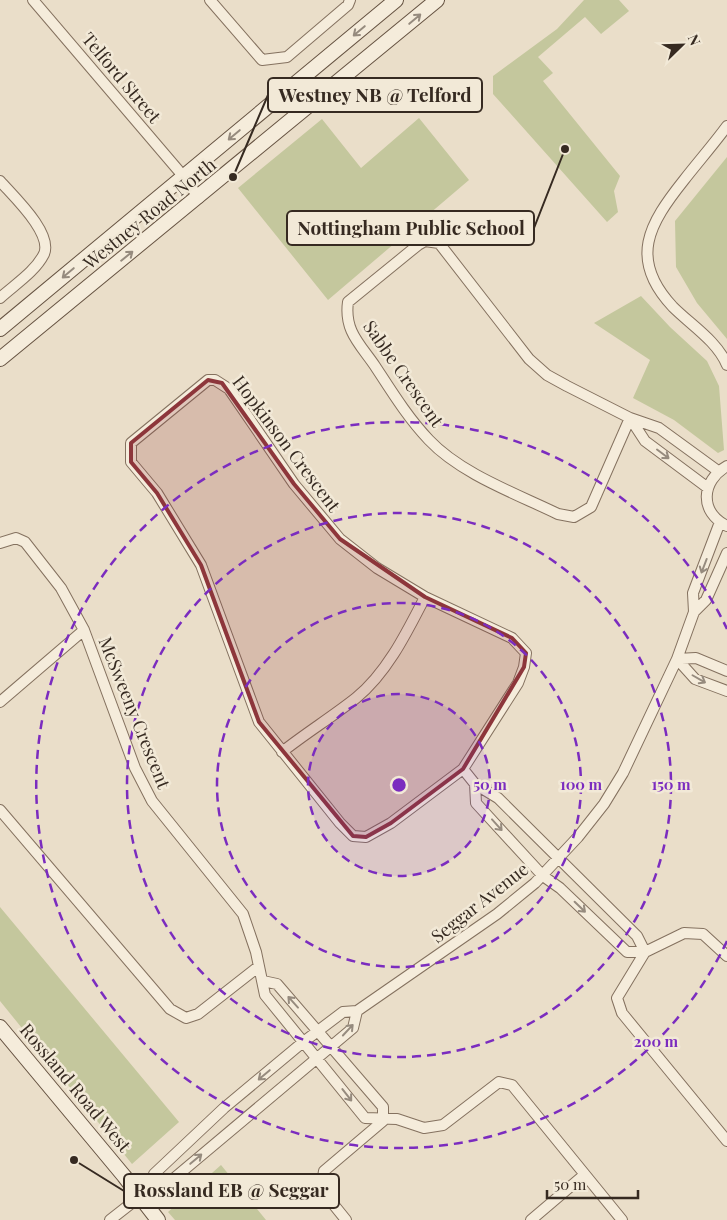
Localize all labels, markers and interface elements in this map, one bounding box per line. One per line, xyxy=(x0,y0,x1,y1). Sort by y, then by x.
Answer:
one-way arrow xyxy=(408,13,421,25)
north arrow xyxy=(657,20,707,70)
one-way arrow xyxy=(352,26,365,37)
street label: Telford Street xyxy=(77,27,167,128)
text: N xyxy=(684,31,705,48)
callout: Westney NB @ Telford xyxy=(268,78,482,112)
text: Westney NB @ Telford xyxy=(277,81,472,107)
one-way arrow xyxy=(228,130,241,141)
street label: Westney Road North xyxy=(77,152,221,275)
callout: Nottingham Public School xyxy=(287,211,534,245)
text: Nottingham Public School xyxy=(297,214,525,240)
one-way arrow xyxy=(121,251,134,262)
one-way arrow xyxy=(62,267,75,278)
street label: Sabbe Crescent xyxy=(358,315,450,432)
street label: Hopkinson Crescent xyxy=(228,370,346,517)
one-way arrow xyxy=(656,448,669,459)
one-way arrow xyxy=(698,559,707,574)
street label: McSweeny Crescent xyxy=(94,633,177,793)
one-way arrow xyxy=(692,674,707,684)
text: 50 m xyxy=(473,774,507,794)
text: 100 m xyxy=(560,774,603,794)
text: 150 m xyxy=(651,774,691,794)
centre of rings xyxy=(390,776,408,794)
one-way arrow xyxy=(491,819,503,832)
street label: Seggar Avenue xyxy=(426,857,533,948)
one-way arrow xyxy=(574,901,586,913)
one-way arrow xyxy=(287,995,299,1008)
street label: Rossland Road West xyxy=(15,1018,137,1157)
one-way arrow xyxy=(342,1024,354,1037)
text: 200 m xyxy=(634,1031,679,1051)
one-way arrow xyxy=(258,1069,271,1080)
one-way arrow xyxy=(341,1088,352,1101)
one-way arrow xyxy=(189,1154,202,1165)
scale bar xyxy=(547,1168,638,1200)
callout: Rossland EB @ Seggar xyxy=(124,1174,339,1208)
text: 50 m xyxy=(554,1174,587,1194)
text: Rossland EB @ Seggar xyxy=(133,1176,329,1202)

